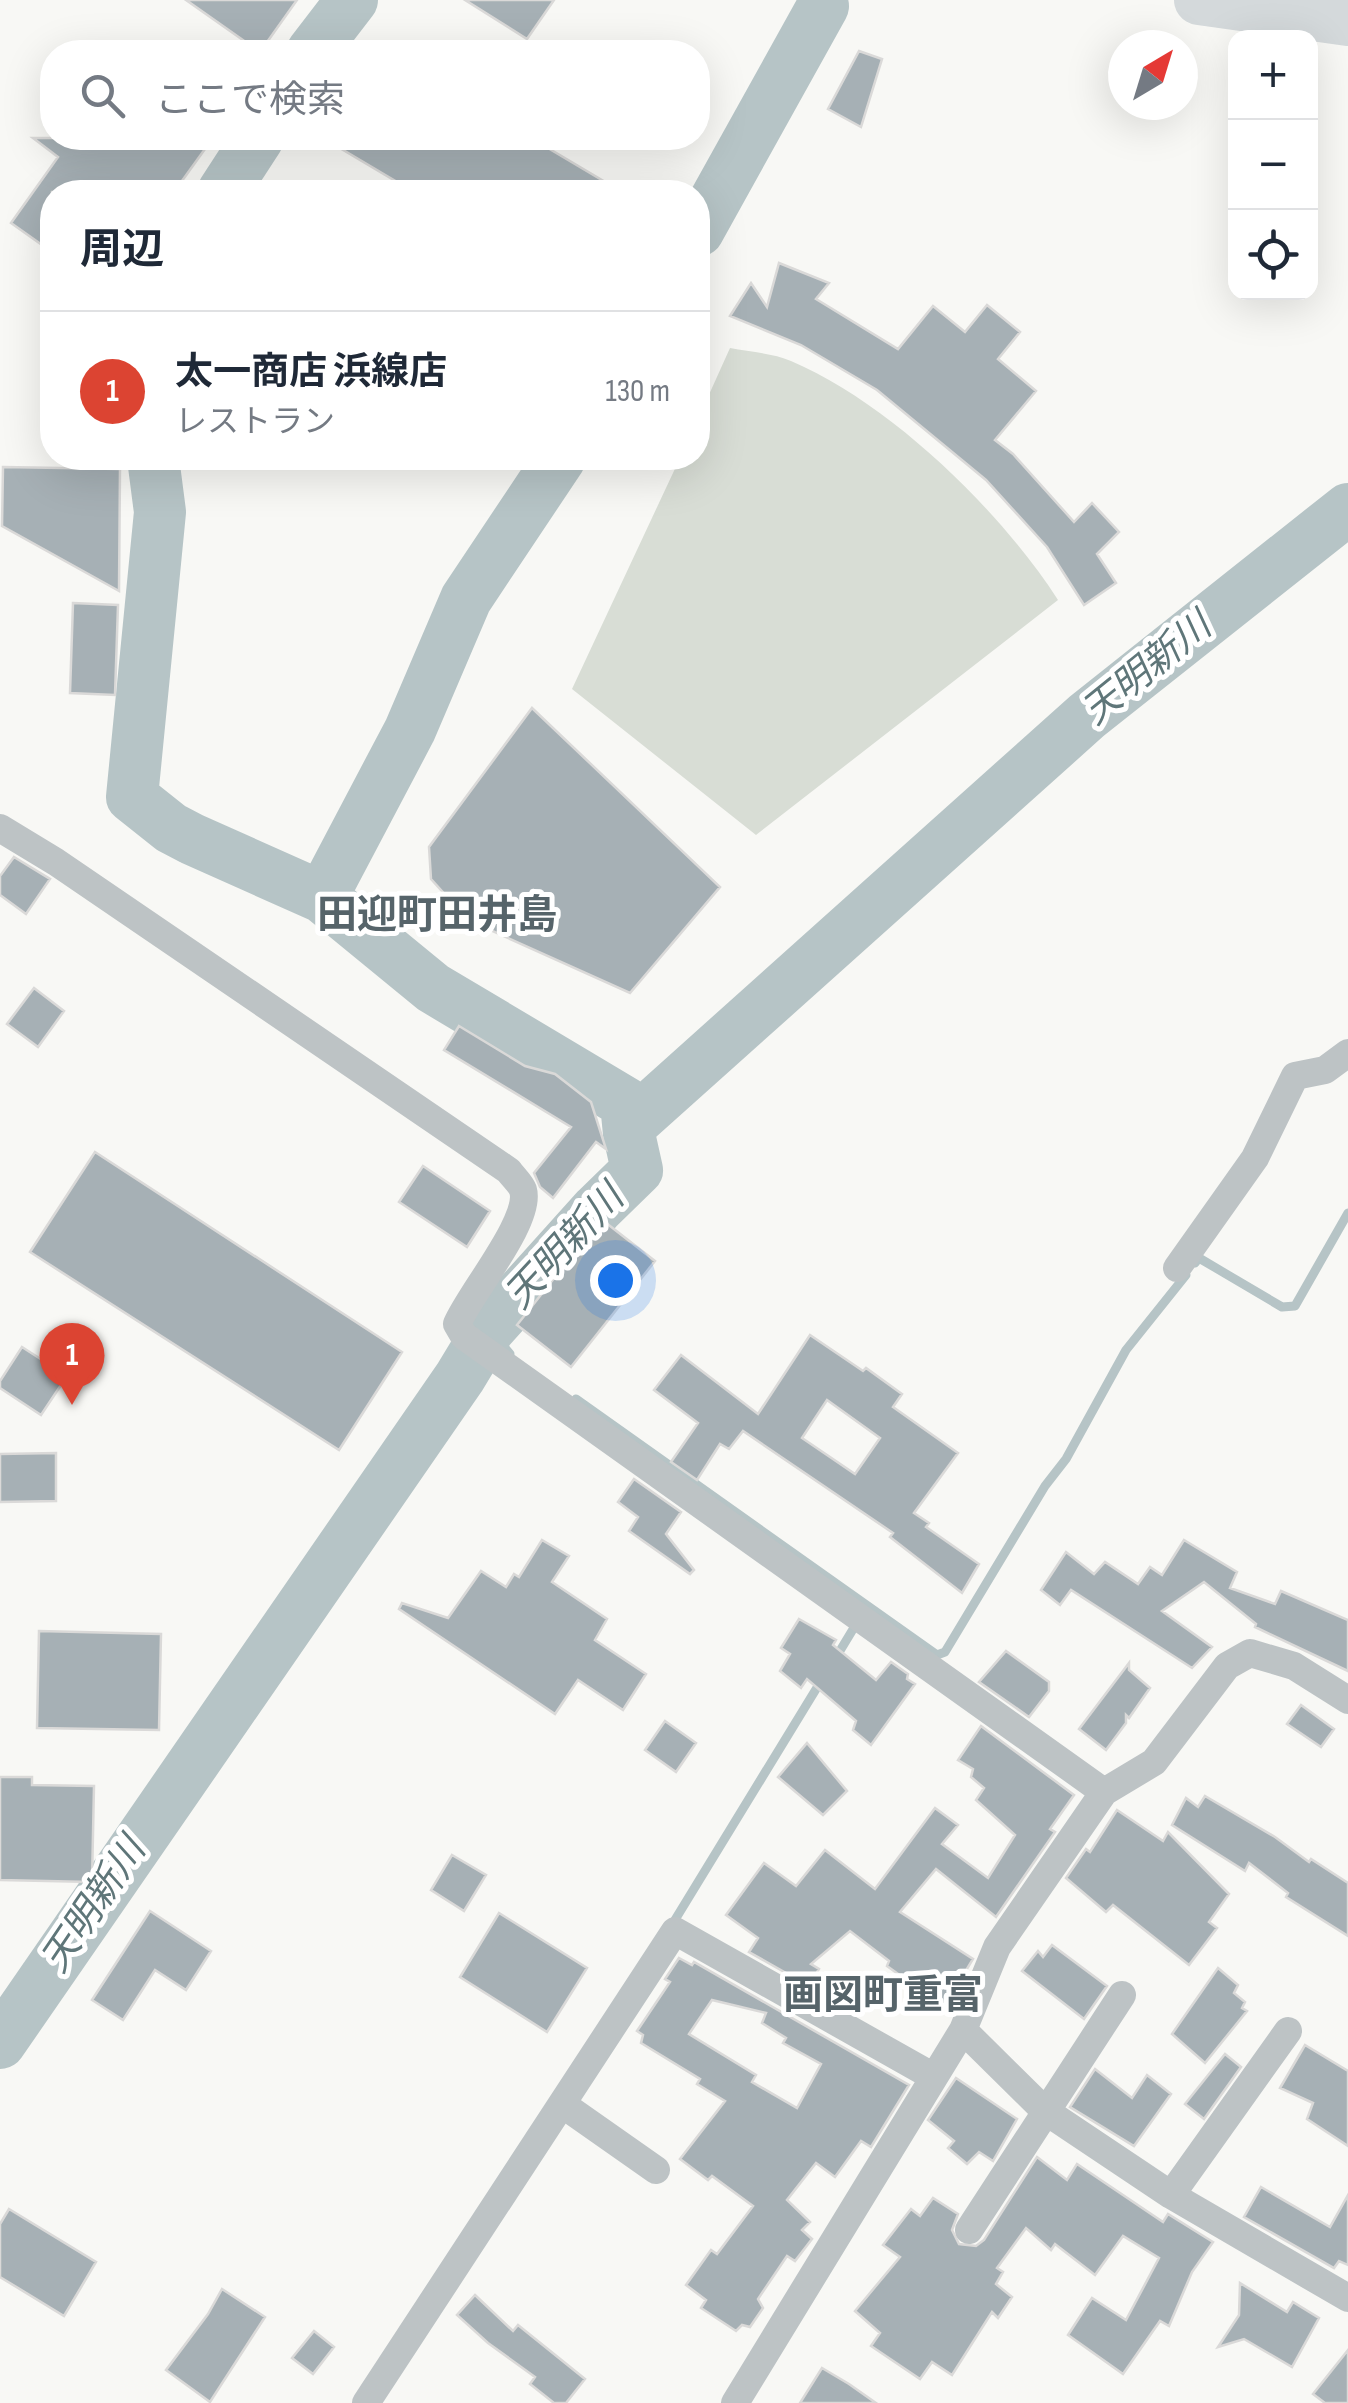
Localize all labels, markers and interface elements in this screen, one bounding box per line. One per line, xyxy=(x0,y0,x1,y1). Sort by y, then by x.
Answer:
north arrow xyxy=(1108,30,1198,120)
map controls xyxy=(1228,30,1318,300)
button: + xyxy=(1228,30,1318,120)
search box xyxy=(40,40,710,150)
icon: search xyxy=(75,68,130,123)
text: ここで検索 xyxy=(155,78,345,123)
button: − xyxy=(1228,120,1318,210)
button: locate xyxy=(1228,210,1318,300)
text: 周辺 xyxy=(80,225,164,276)
text: 太一商店 浜線店 xyxy=(175,350,447,395)
text: 1 xyxy=(106,372,119,411)
text: 130 m xyxy=(605,372,670,411)
text: レストラン xyxy=(175,403,335,442)
water label: 天明新川 xyxy=(1074,601,1223,734)
district label: 田迎町田井島 xyxy=(317,892,557,940)
water label: 天明新川 xyxy=(497,1173,636,1318)
your location xyxy=(590,1255,641,1306)
pin: 1 xyxy=(40,1322,104,1405)
water label: 天明新川 xyxy=(33,1826,157,1981)
district label: 画図町重富 xyxy=(783,1972,983,2020)

